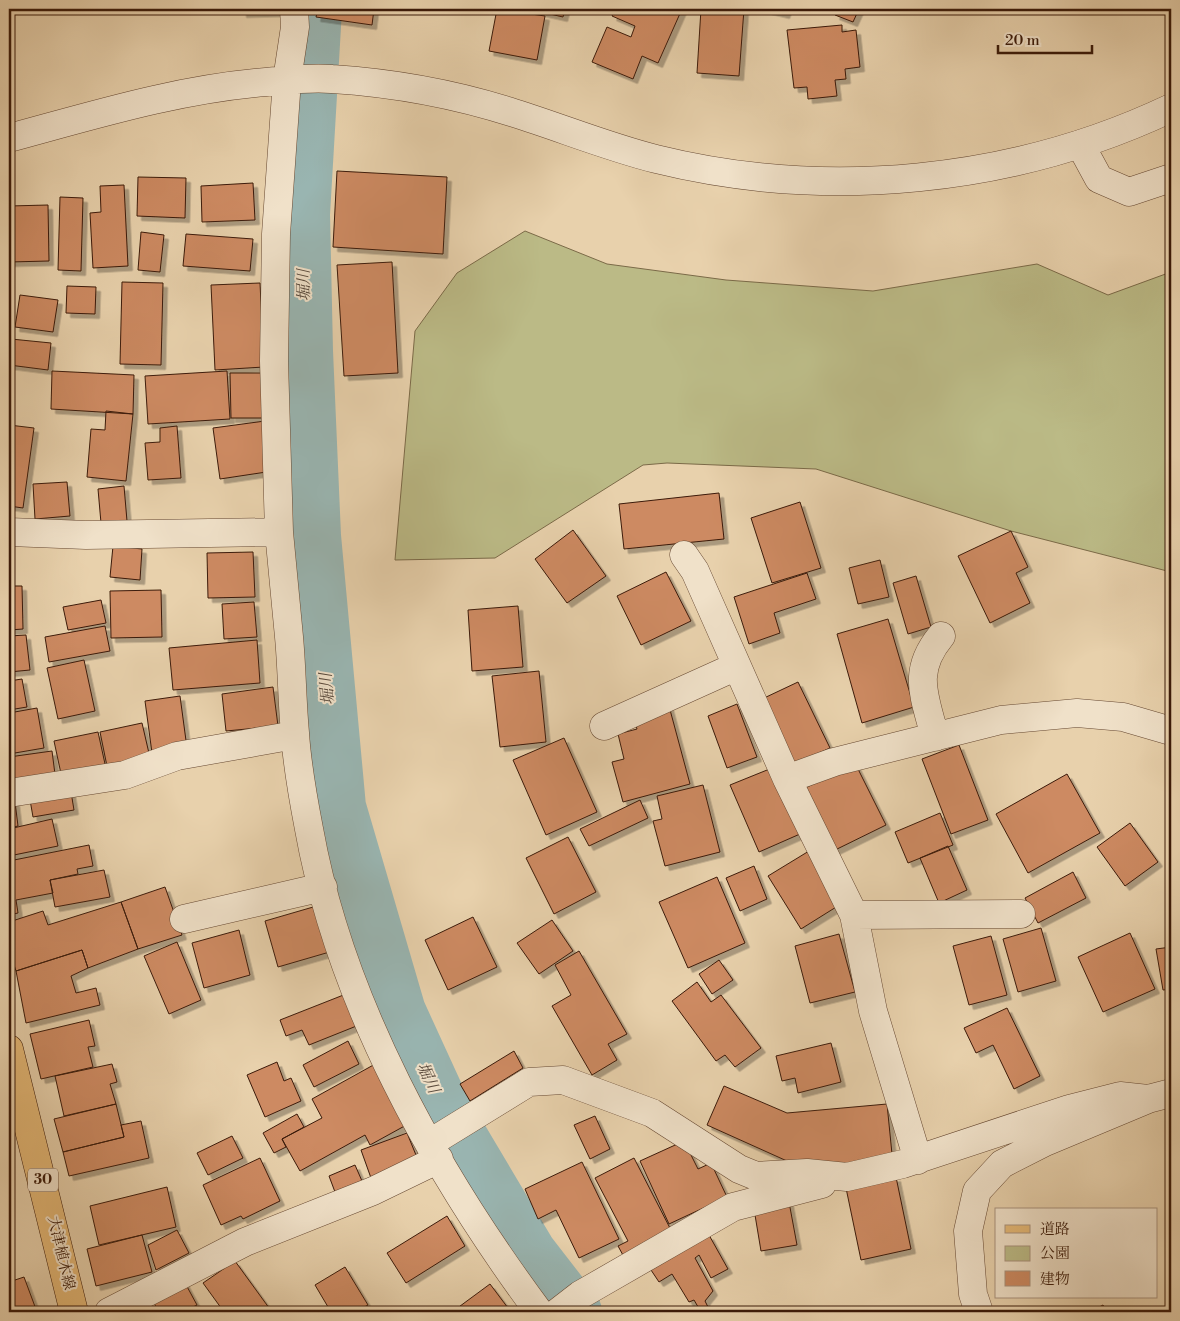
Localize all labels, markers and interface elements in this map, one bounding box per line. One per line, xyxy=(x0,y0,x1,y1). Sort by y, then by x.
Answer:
scale bar xyxy=(998,22,1091,54)
text: 20 m xyxy=(1005,31,1040,50)
water label: 堀川 xyxy=(294,267,314,301)
water label: 堀川 xyxy=(315,670,338,706)
water label: 堀川 xyxy=(412,1059,445,1099)
road number: 30 xyxy=(28,1168,58,1192)
legend xyxy=(995,1208,1158,1298)
street label: 大津植木線 xyxy=(43,1214,79,1292)
text: 道路 xyxy=(1040,1220,1070,1239)
text: 公園 xyxy=(1040,1244,1070,1263)
text: 建物 xyxy=(1040,1270,1070,1289)

